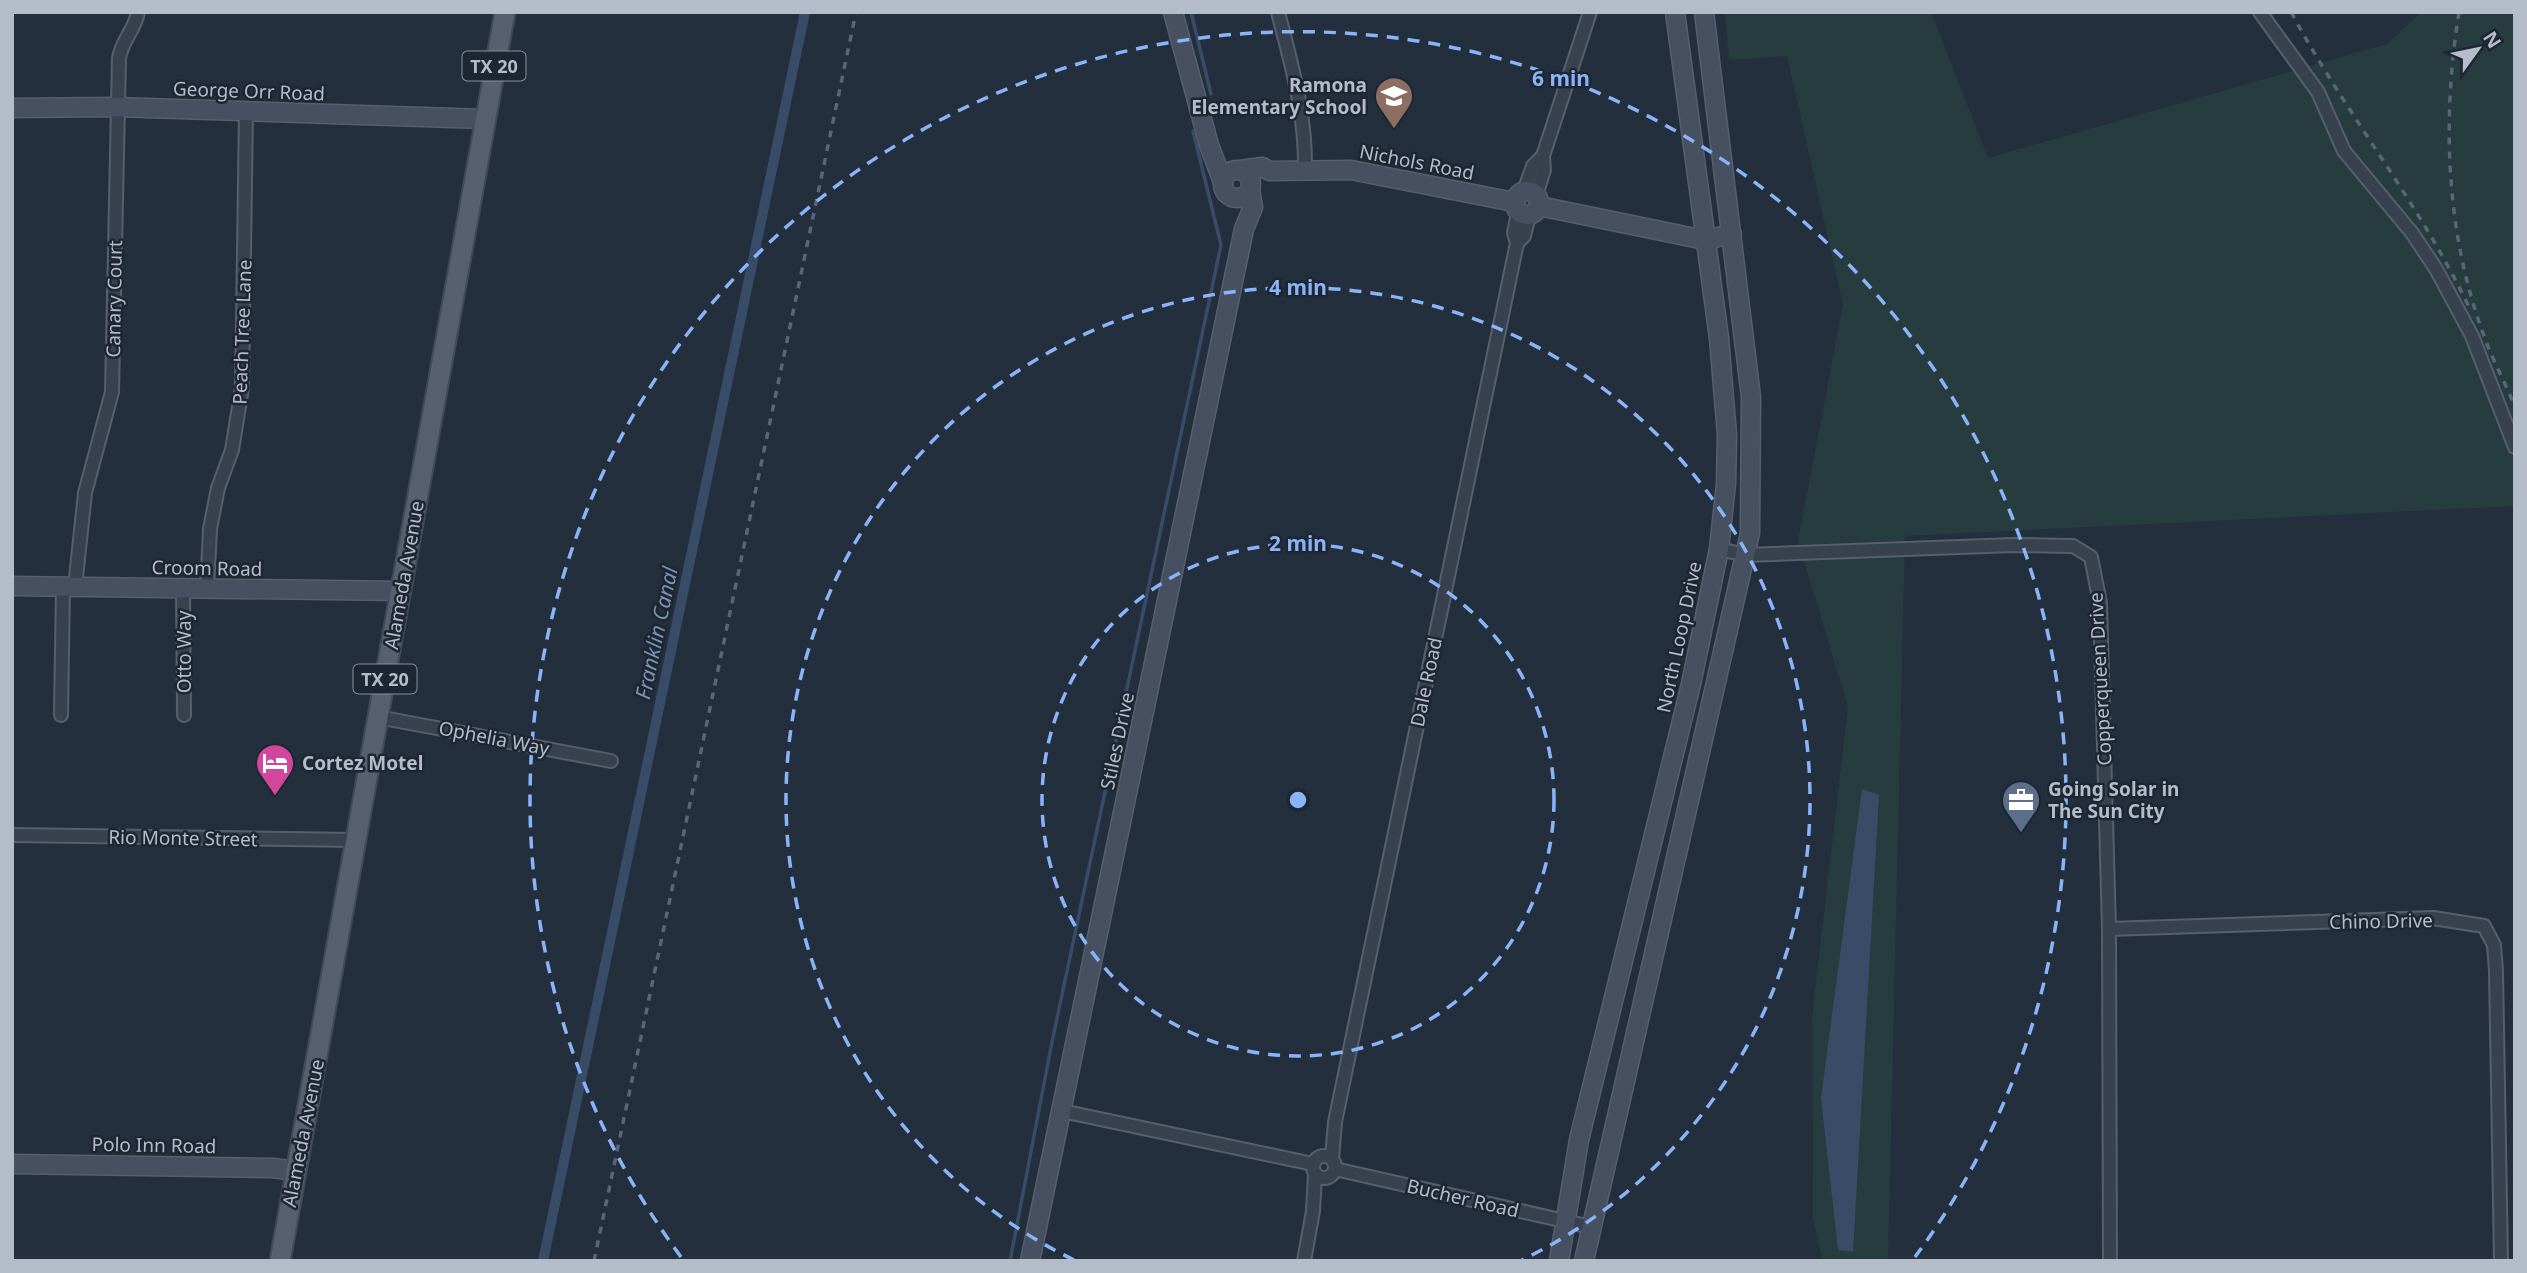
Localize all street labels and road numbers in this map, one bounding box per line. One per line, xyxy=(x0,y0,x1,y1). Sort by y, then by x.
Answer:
road number: TX 20 xyxy=(462,52,526,80)
street label: George Orr Road xyxy=(173,75,325,107)
street label: Nichols Road xyxy=(1357,138,1477,186)
street label: Canary Court xyxy=(100,240,128,358)
street label: Peach Tree Lane xyxy=(226,259,258,405)
street label: Alameda Avenue xyxy=(378,499,430,651)
street label: Croom Road xyxy=(151,554,263,582)
street label: North Loop Drive xyxy=(1650,559,1708,715)
street label: Copperqueen Drive xyxy=(2082,592,2118,766)
street label: Otto Way xyxy=(171,610,197,693)
street label: Dale Road xyxy=(1404,635,1448,729)
road number: TX 20 xyxy=(354,664,416,694)
street label: Stiles Drive xyxy=(1094,690,1140,792)
street label: Ophelia Way xyxy=(437,715,552,762)
street label: Rio Monte Street xyxy=(108,824,258,852)
street label: Chino Drive xyxy=(2329,907,2433,935)
street label: Alameda Avenue xyxy=(276,1057,330,1209)
street label: Polo Inn Road xyxy=(91,1131,217,1159)
street label: Bucher Road xyxy=(1404,1172,1522,1224)

